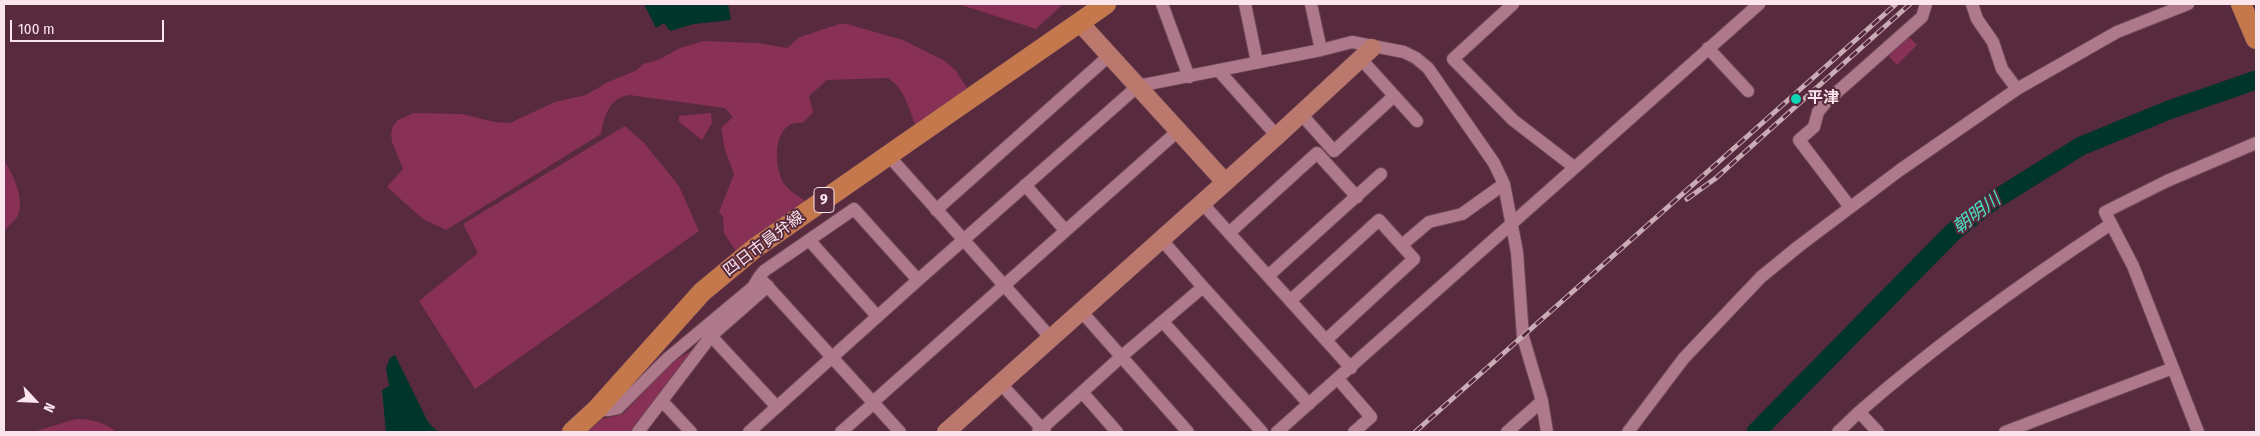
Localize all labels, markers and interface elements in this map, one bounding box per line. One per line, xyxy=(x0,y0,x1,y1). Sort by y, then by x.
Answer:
scale bar xyxy=(12,10,166,42)
text: 100 m xyxy=(18,20,55,38)
place label: 平津 xyxy=(1807,89,1839,109)
marker: 平津 xyxy=(1789,92,1803,106)
road number: 9 xyxy=(814,188,834,212)
water label: 朝明川 xyxy=(1949,189,2005,239)
street label: 四日市員弁線 xyxy=(720,207,808,281)
north arrow xyxy=(10,376,60,426)
text: N xyxy=(40,400,59,415)

